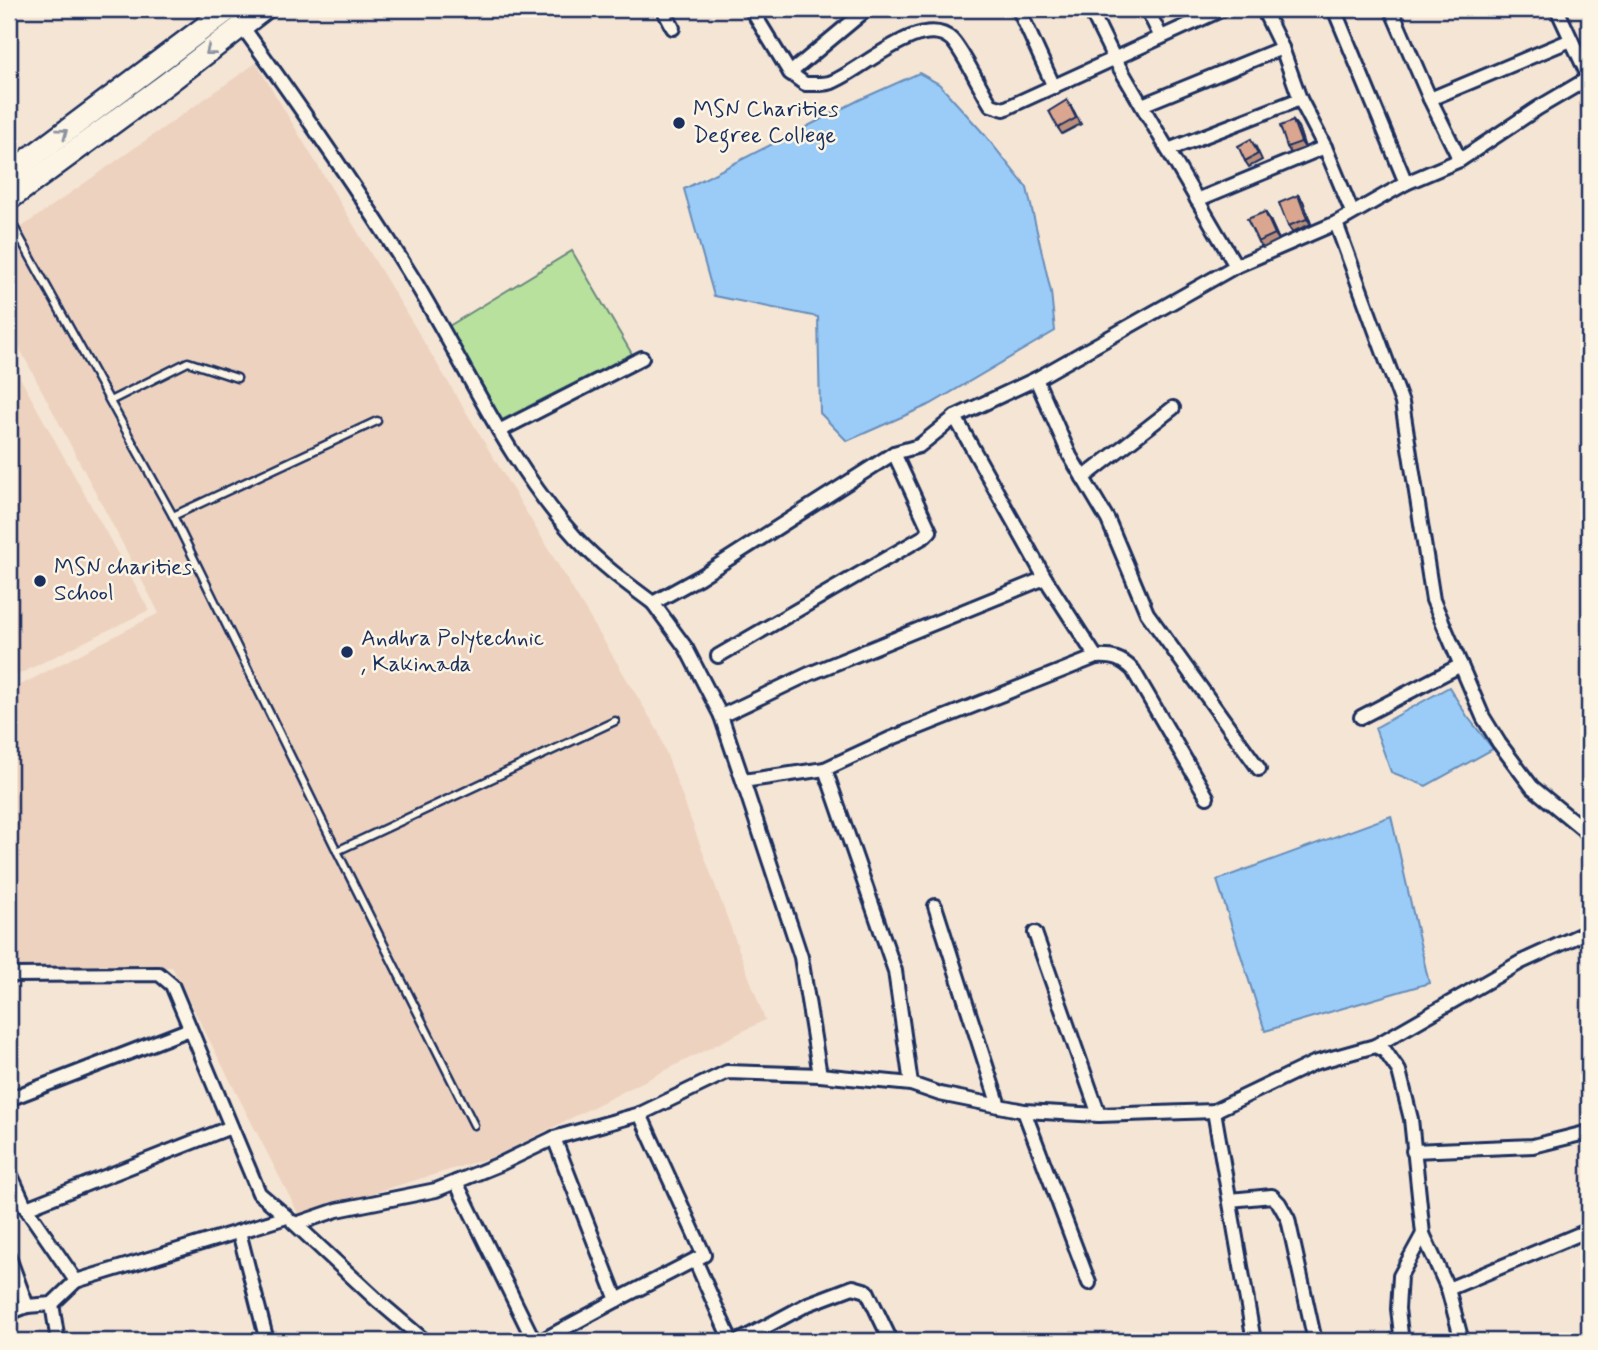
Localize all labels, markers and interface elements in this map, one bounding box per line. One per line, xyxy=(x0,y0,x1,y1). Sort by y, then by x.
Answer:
one-way arrow xyxy=(205,42,218,55)
place label: MSN Charities Degree College xyxy=(693,95,839,153)
marker: MSN Charities Degree College xyxy=(671,115,687,131)
one-way arrow xyxy=(56,128,68,141)
place label: MSN charities School xyxy=(54,553,192,609)
marker: MSN charities School xyxy=(32,573,48,589)
place label: Andhra Polytechnic , Kakinada xyxy=(361,624,544,680)
marker: Andhra Polytechnic , Kakinada xyxy=(339,644,355,660)

